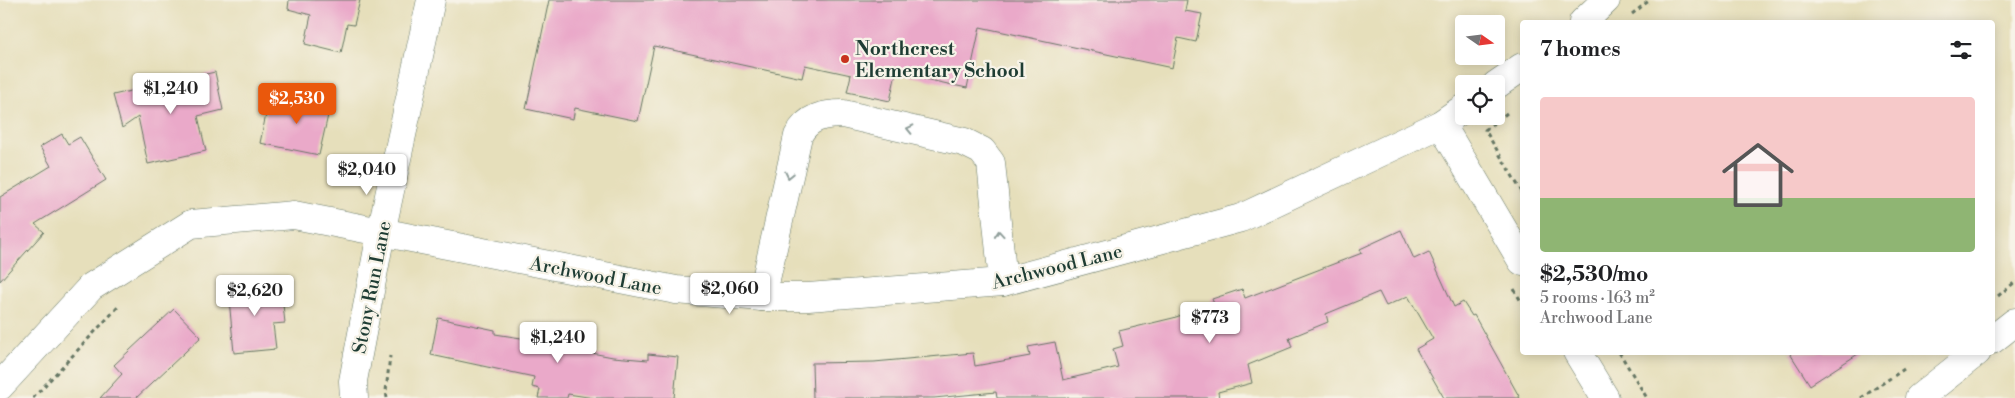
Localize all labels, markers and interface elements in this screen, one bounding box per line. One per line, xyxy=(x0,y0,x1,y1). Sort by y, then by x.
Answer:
north arrow xyxy=(1455,15,1505,65)
map controls xyxy=(1455,15,1505,125)
icon: filters xyxy=(1947,36,1975,64)
place label: Northcrest Elementary School xyxy=(855,37,1025,83)
text: 7 homes xyxy=(1540,37,1621,63)
marker: Northcrest Elementary School xyxy=(839,53,851,65)
pin: $1,240 xyxy=(130,72,212,115)
button: locate xyxy=(1455,75,1505,125)
text: $1,240 xyxy=(144,79,198,99)
pin: $2,530 xyxy=(256,82,338,125)
text: $2,530 xyxy=(269,89,325,109)
one-way arrow xyxy=(905,125,914,135)
icon: home xyxy=(1713,130,1803,220)
pin: $2,040 xyxy=(326,154,408,196)
text: $2,040 xyxy=(338,160,396,180)
one-way arrow xyxy=(784,170,795,179)
street label: Stony Run Lane xyxy=(347,219,397,356)
one-way arrow xyxy=(994,230,1005,238)
street label: Archwood Lane xyxy=(988,239,1125,295)
street label: Archwood Lane xyxy=(527,251,664,301)
text: $2,530/mo xyxy=(1540,262,1648,288)
pin: $2,060 xyxy=(689,272,771,315)
pin: $2,620 xyxy=(214,274,296,317)
text: $2,060 xyxy=(701,279,759,299)
text: $2,620 xyxy=(227,281,283,301)
text: 5 rooms · 163 m² xyxy=(1540,288,1655,308)
pin: $773 xyxy=(1180,302,1240,344)
text: $773 xyxy=(1191,308,1229,328)
text: Archwood Lane xyxy=(1540,308,1653,328)
pin: $1,240 xyxy=(517,322,599,364)
text: $1,240 xyxy=(531,328,585,348)

